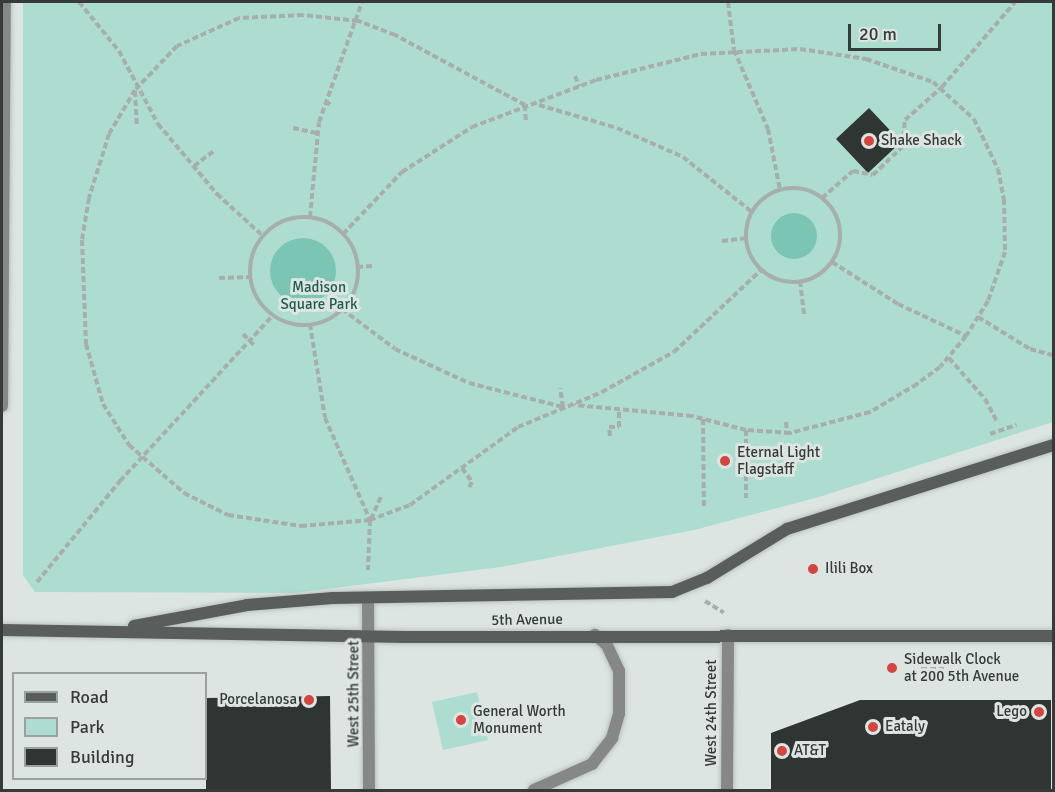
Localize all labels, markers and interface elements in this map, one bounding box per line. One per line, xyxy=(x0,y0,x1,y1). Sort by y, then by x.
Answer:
scale bar xyxy=(851,12,944,50)
text: 20 m xyxy=(859,23,897,45)
place label: Shake Shack xyxy=(881,132,962,150)
marker: Shake Shack xyxy=(862,134,876,148)
park label: Madison Square Park xyxy=(281,278,357,313)
place label: Eternal Light Flagstaff xyxy=(737,443,820,478)
marker: Eternal Light Flagstaff xyxy=(718,454,732,468)
place label: Ilili Box xyxy=(825,560,873,578)
marker: Ilili Box xyxy=(806,562,820,576)
street label: 5th Avenue xyxy=(491,610,563,630)
street label: West 25th Street xyxy=(345,641,363,747)
place label: Sidewalk Clock at 200 5th Avenue xyxy=(904,650,1019,685)
street label: West 24th Street xyxy=(703,660,721,766)
marker: Sidewalk Clock at 200 5th Avenue xyxy=(885,661,899,675)
legend xyxy=(12,672,207,780)
text: Road xyxy=(70,686,109,708)
place label: Porcelanosa xyxy=(219,691,297,709)
marker: Porcelanosa xyxy=(302,693,316,707)
place label: General Worth Monument xyxy=(473,702,566,737)
place label: Lego xyxy=(996,703,1027,721)
marker: Lego xyxy=(1032,705,1046,719)
marker: General Worth Monument xyxy=(454,713,468,727)
text: Park xyxy=(70,716,105,738)
place label: Eataly xyxy=(885,718,925,736)
marker: Eataly xyxy=(866,720,880,734)
place label: AT&T xyxy=(794,742,826,760)
marker: AT&T xyxy=(775,744,789,758)
text: Building xyxy=(70,746,134,768)

